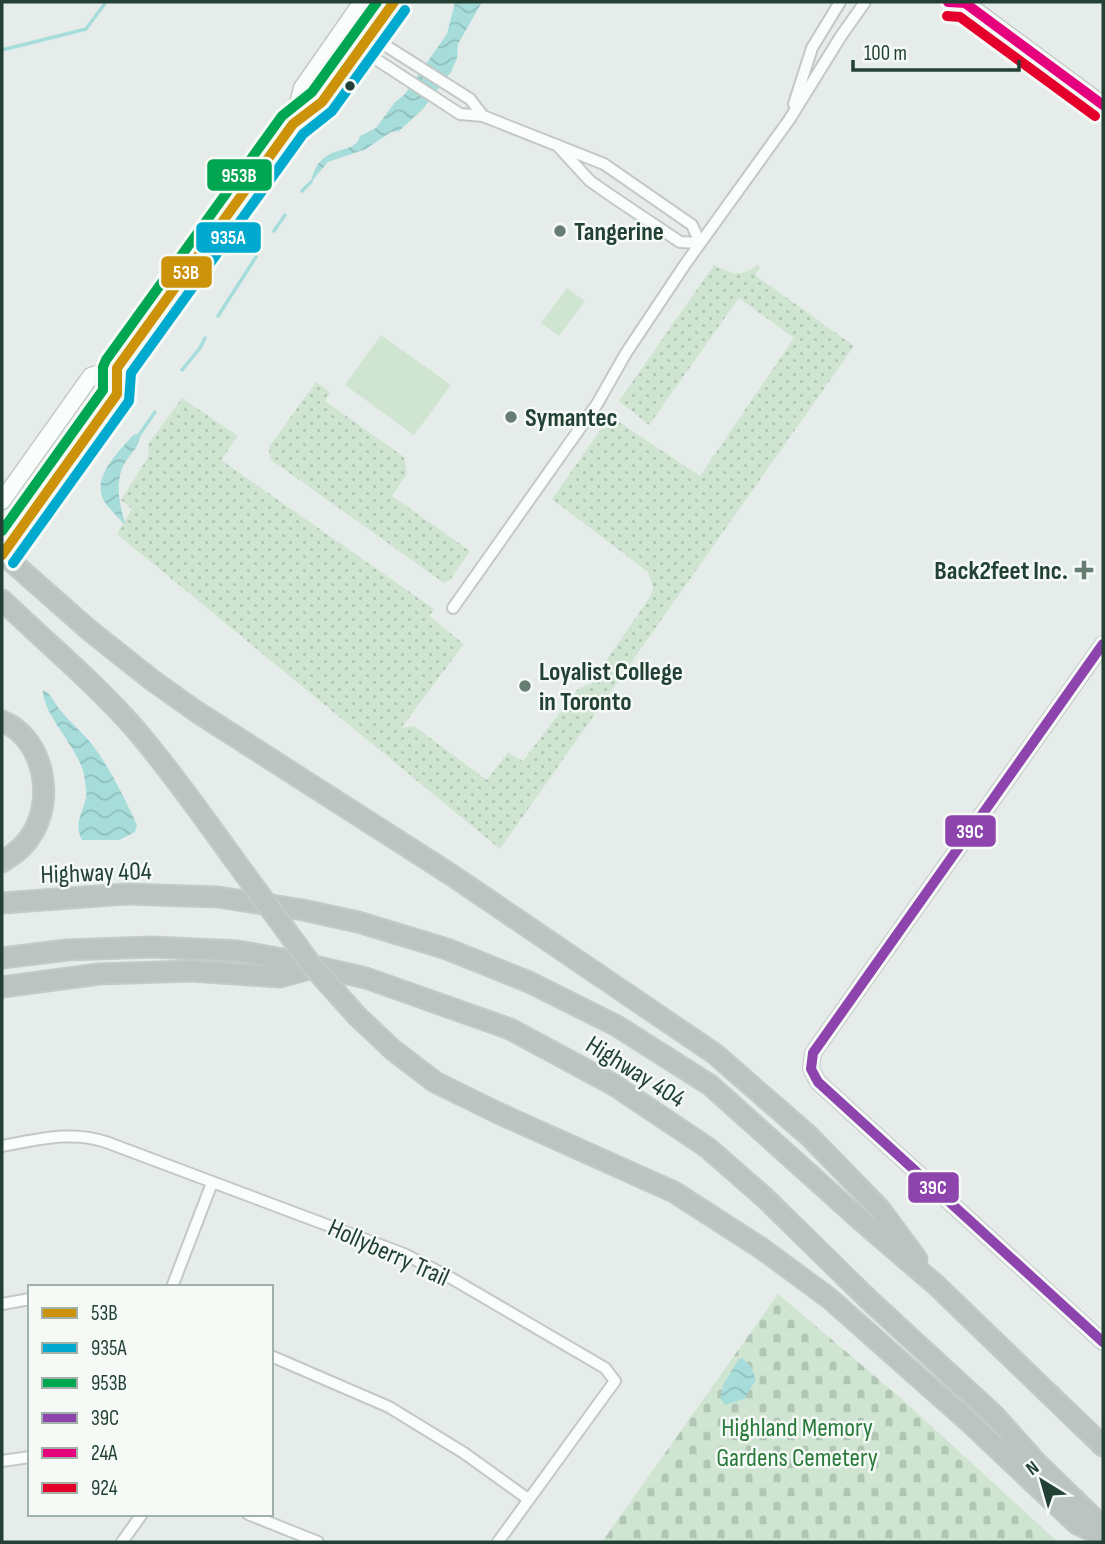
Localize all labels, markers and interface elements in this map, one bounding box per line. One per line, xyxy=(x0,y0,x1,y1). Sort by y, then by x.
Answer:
scale bar xyxy=(853,28,1019,72)
text: 100 m xyxy=(864,41,907,66)
unlabelled marker xyxy=(343,79,357,93)
line badge: 953B xyxy=(206,158,273,192)
text: 953B xyxy=(222,165,256,188)
place label: Tangerine xyxy=(574,217,664,248)
line badge: 935A xyxy=(195,221,262,254)
marker: Tangerine xyxy=(552,223,568,239)
text: 935A xyxy=(211,227,246,250)
line badge: 53B xyxy=(160,255,213,289)
text: 53B xyxy=(173,262,199,285)
place label: Symantec xyxy=(525,403,618,434)
marker: Symantec xyxy=(503,409,519,425)
place label: Back2feet Inc. xyxy=(934,556,1068,587)
marker: Back2feet Inc. xyxy=(1074,560,1094,580)
place label: Loyalist College in Toronto xyxy=(539,657,683,718)
marker: Loyalist College in Toronto xyxy=(517,678,533,694)
line badge: 39C xyxy=(944,814,997,848)
text: 39C xyxy=(956,821,984,844)
street label: Highway 404 xyxy=(40,856,152,891)
street label: Highway 404 xyxy=(580,1030,691,1115)
line badge: 39C xyxy=(907,1171,960,1204)
text: 39C xyxy=(919,1177,947,1200)
street label: Hollyberry Trail xyxy=(323,1213,454,1294)
legend xyxy=(28,1285,273,1516)
text: 53B xyxy=(91,1301,118,1326)
text: 935A xyxy=(91,1336,128,1361)
text: 953B xyxy=(91,1371,127,1396)
text: 39C xyxy=(91,1406,119,1431)
park label: Highland Memory Gardens Cemetery xyxy=(716,1413,878,1474)
text: 24A xyxy=(91,1441,118,1466)
north arrow xyxy=(1007,1446,1077,1516)
text: N xyxy=(1022,1456,1044,1481)
text: 924 xyxy=(91,1476,118,1501)

